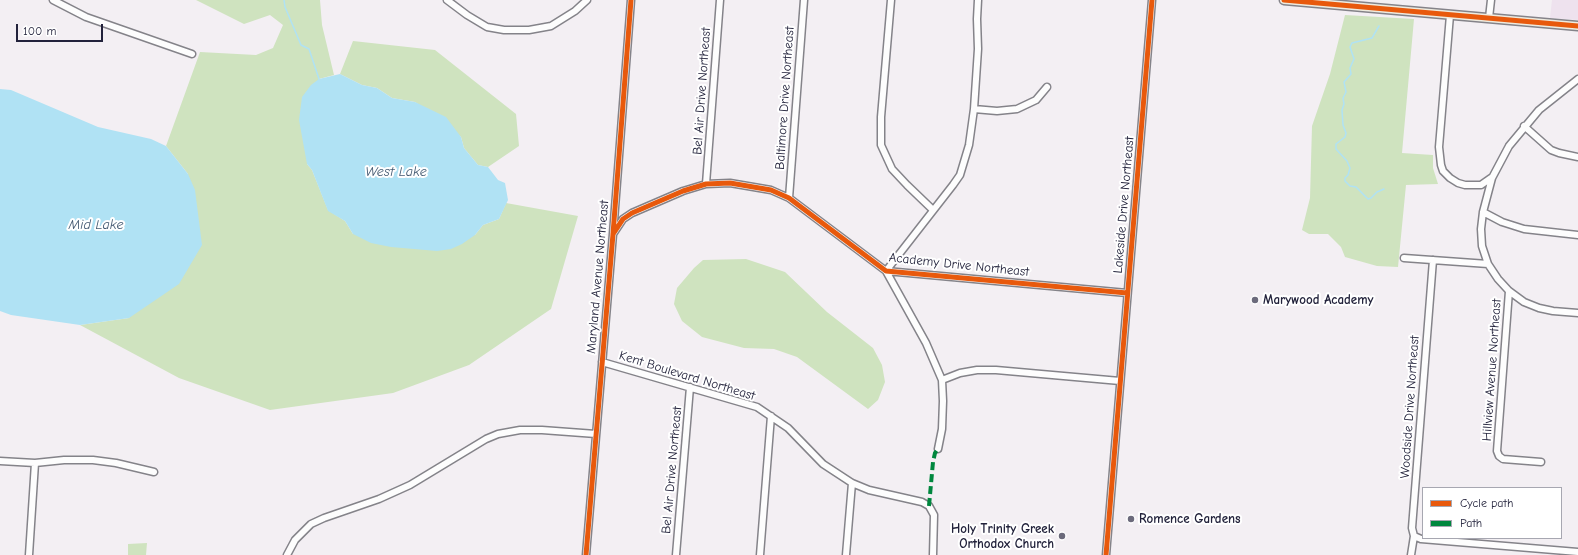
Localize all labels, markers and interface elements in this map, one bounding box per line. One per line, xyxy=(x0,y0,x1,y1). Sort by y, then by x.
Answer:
scale bar xyxy=(18,16,105,42)
text: 100 m xyxy=(23,24,56,38)
street label: Baltimore Drive Northeast xyxy=(772,26,798,170)
street label: Bel Air Drive Northeast xyxy=(690,27,714,155)
street label: Lakeside Drive Northeast xyxy=(1110,136,1138,274)
water label: West Lake xyxy=(365,164,427,180)
street label: Maryland Avenue Northeast xyxy=(584,200,612,354)
water label: Mid Lake xyxy=(69,217,123,233)
street label: Academy Drive Northeast xyxy=(888,250,1030,280)
place label: Marywood Academy xyxy=(1263,292,1374,308)
marker: Marywood Academy xyxy=(1250,295,1260,305)
street label: Hillview Avenue Northeast xyxy=(1479,298,1505,442)
street label: Woodside Drive Northeast xyxy=(1397,335,1423,479)
street label: Kent Boulevard Northeast xyxy=(617,348,757,404)
street label: Bel Air Drive Northeast xyxy=(659,406,685,534)
legend xyxy=(1422,487,1562,539)
text: Cycle path xyxy=(1460,496,1513,510)
place label: Romence Gardens xyxy=(1139,511,1241,527)
marker: Romence Gardens xyxy=(1126,514,1136,524)
text: Path xyxy=(1460,516,1482,530)
place label: Holy Trinity Greek Orthodox Church xyxy=(951,521,1054,552)
marker: Holy Trinity Greek Orthodox Church xyxy=(1057,531,1067,541)

